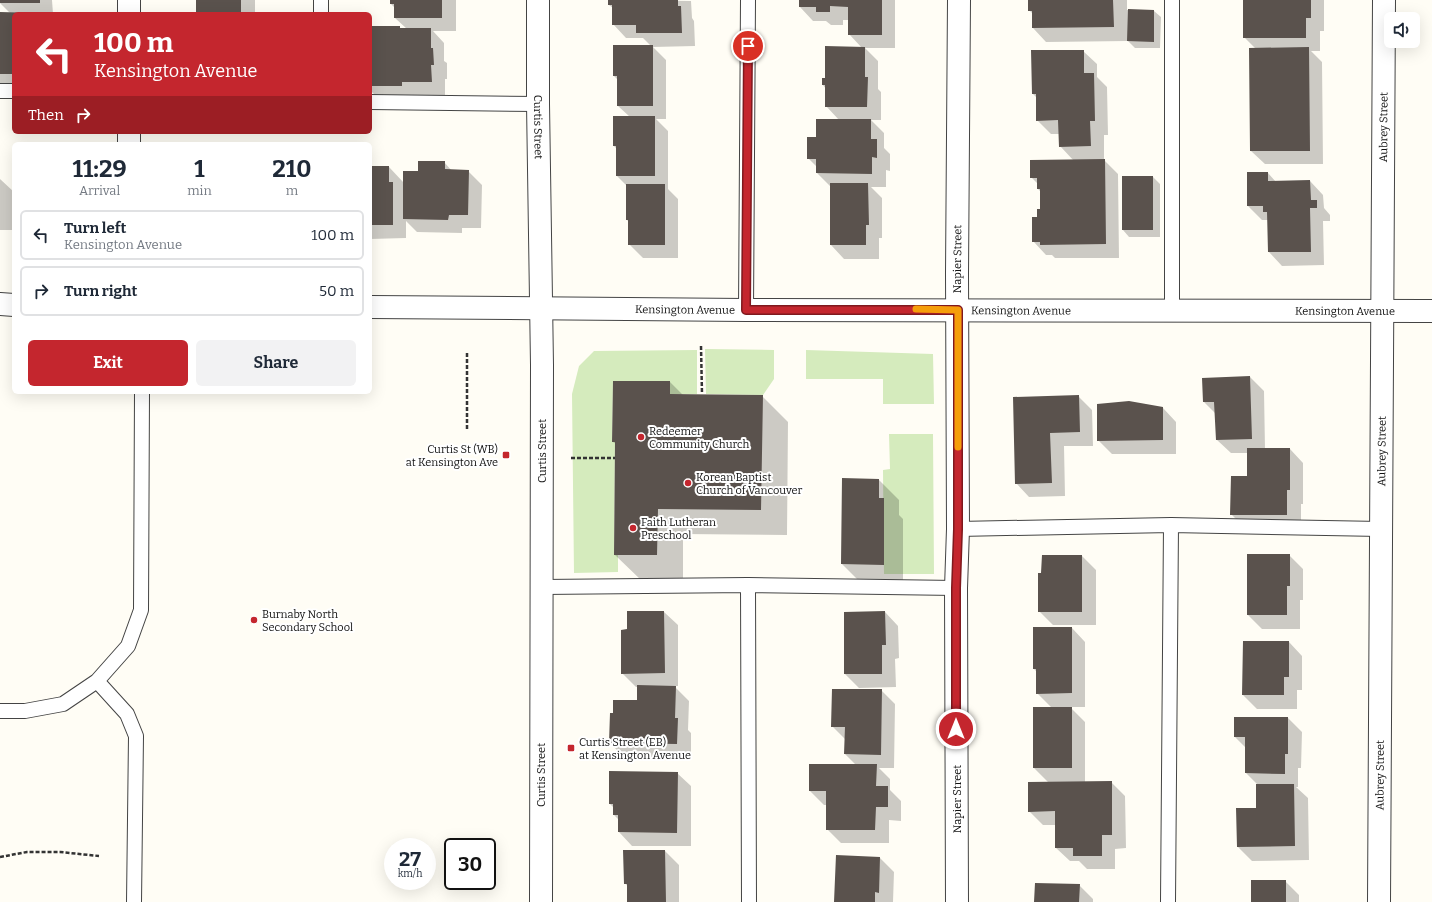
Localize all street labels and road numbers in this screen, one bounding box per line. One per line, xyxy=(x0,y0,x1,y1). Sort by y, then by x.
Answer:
street label: Aubrey Street xyxy=(1377,92,1390,162)
street label: Curtis Street xyxy=(531,95,545,159)
street label: Napier Street xyxy=(950,225,964,293)
street label: Kensington Avenue xyxy=(635,303,735,316)
street label: Kensington Avenue xyxy=(971,304,1071,317)
street label: Kensington Avenue xyxy=(1295,304,1395,317)
street label: Aubrey Street xyxy=(1375,416,1388,486)
street label: Curtis Street xyxy=(536,419,549,483)
street label: Aubrey Street xyxy=(1373,740,1386,810)
street label: Curtis Street xyxy=(535,743,548,807)
street label: Napier Street xyxy=(951,765,964,833)

